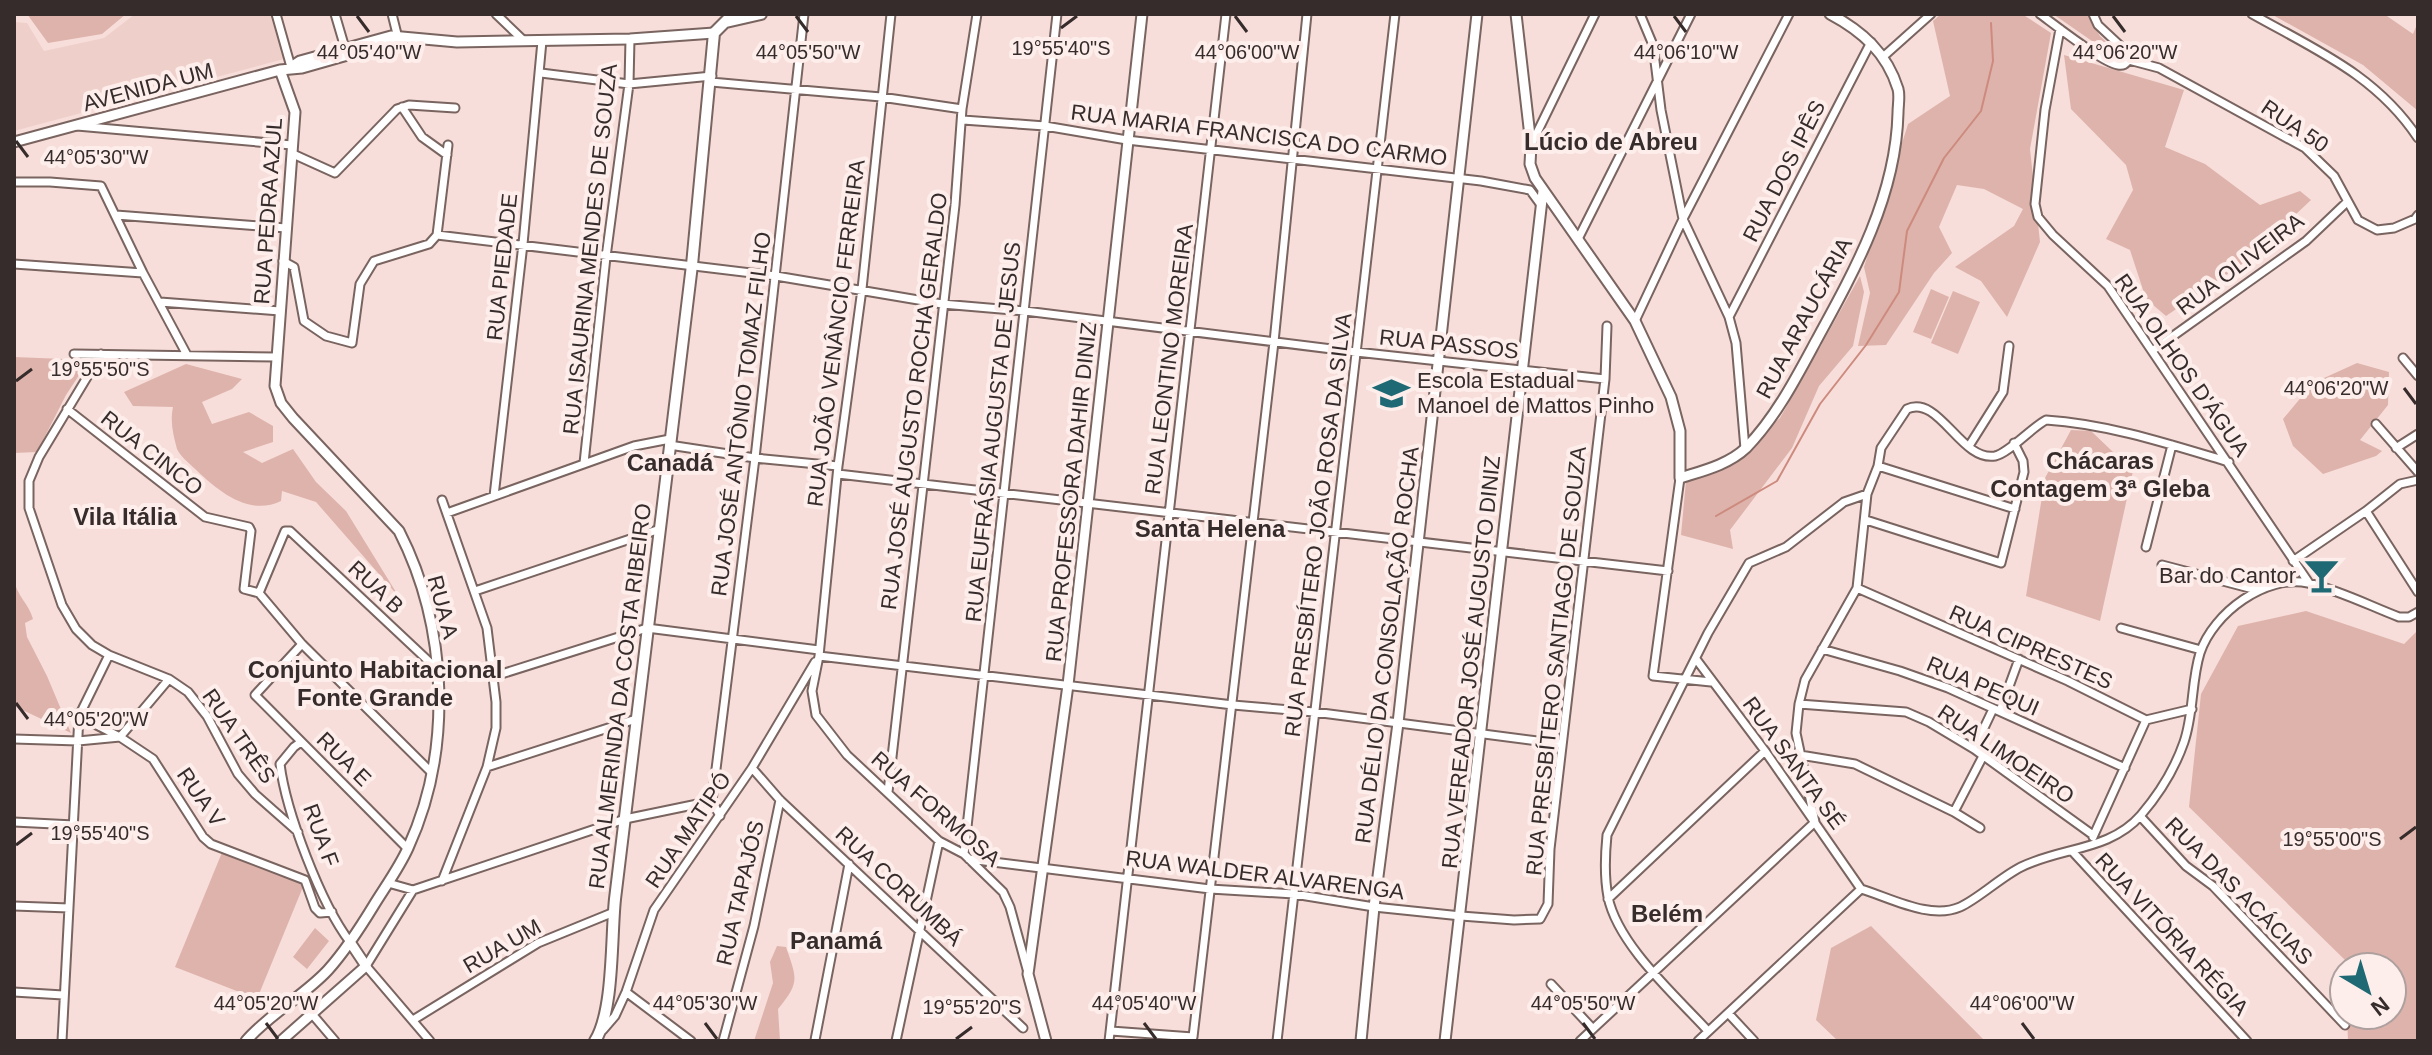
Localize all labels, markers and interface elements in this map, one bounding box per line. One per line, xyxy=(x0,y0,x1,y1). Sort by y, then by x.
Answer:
text: 19°55'40"S xyxy=(1012,37,1111,59)
text: 44°05'40"W xyxy=(317,41,421,63)
text: 44°05'50"W xyxy=(756,41,860,63)
text: 44°06'00"W xyxy=(1195,41,1299,63)
text: 44°06'10"W xyxy=(1634,41,1738,63)
text: 44°06'20"W xyxy=(2073,41,2177,63)
street label: AVENIDA UM xyxy=(80,58,216,116)
street label: RUA ISAURINA MENDES DE SOUZA xyxy=(558,62,622,436)
street label: RUA 50 xyxy=(2257,94,2333,158)
street label: RUA DOS IPÊS xyxy=(1738,96,1830,246)
street label: RUA MARIA FRANCISCA DO CARMO xyxy=(1069,100,1449,170)
street label: RUA PEDRA AZUL xyxy=(249,117,287,305)
district label: Lúcio de Abreu xyxy=(1524,128,1698,155)
text: 44°05'30"W xyxy=(44,146,148,168)
street label: RUA JOÃO VENÂNCIO FERREIRA xyxy=(802,158,870,508)
street label: RUA JOSÉ AUGUSTO ROCHA GERALDO xyxy=(876,191,952,611)
street label: RUA PIEDADE xyxy=(482,192,522,342)
street label: RUA OLIVEIRA xyxy=(2171,208,2309,320)
street label: RUA LEONTINO MOREIRA xyxy=(1140,222,1198,496)
street label: RUA JOSÉ ANTÔNIO TOMAZ FILHO xyxy=(706,230,776,598)
street label: RUA ARAUCÁRIA xyxy=(1751,233,1857,403)
street label: RUA EUFRÁSIA AUGUSTA DE JESUS xyxy=(961,241,1025,623)
street label: RUA OLHOS D'ÁGUA xyxy=(2110,269,2255,461)
street label: RUA PRESBÍTERO JOÃO ROSA DA SILVA xyxy=(1280,311,1356,738)
street label: RUA PROFESSORA DAHIR DINIZ xyxy=(1041,321,1101,663)
street label: RUA PASSOS xyxy=(1378,324,1520,364)
text: 19°55'50"S xyxy=(51,358,150,380)
place label: Escola Estadual Manoel de Mattos Pinho xyxy=(1417,368,1654,418)
school or university icon: Escola Estadual Manoel de Mattos Pinho xyxy=(1372,374,1410,412)
text: 44°06'20"W xyxy=(2284,377,2388,399)
street label: RUA CINCO xyxy=(96,406,208,500)
street label: RUA DÉLIO DA CONSOLAÇÃO ROCHA xyxy=(1350,445,1424,845)
street label: RUA PRESBÍTERO SANTIAGO DE SOUZA xyxy=(1521,445,1591,877)
district label: Chácaras Contagem 3ª Gleba xyxy=(1990,447,2210,502)
district label: Canadá xyxy=(627,449,714,476)
street label: RUA VEREADOR JOSÉ AUGUSTO DINIZ xyxy=(1437,454,1505,870)
street label: RUA ALMERINDA DA COSTA RIBEIRO xyxy=(584,502,656,890)
district label: Vila Itália xyxy=(73,503,177,530)
district label: Santa Helena xyxy=(1135,515,1286,542)
street label: RUA B xyxy=(343,555,409,619)
bar icon: Bar do Cantor xyxy=(2303,556,2341,594)
place label: Bar do Cantor xyxy=(2159,563,2296,588)
street label: RUA A xyxy=(423,572,464,642)
street label: RUA CIPRESTES xyxy=(1946,600,2116,694)
street label: RUA PEQUI xyxy=(1923,651,2043,721)
district label: Conjunto Habitacional Fonte Grande xyxy=(248,656,502,711)
street label: RUA TRÊS xyxy=(197,684,281,788)
street label: RUA SANTA SÉ xyxy=(1738,692,1850,834)
street label: RUA LIMOEIRO xyxy=(1933,699,2079,809)
text: 44°05'20"W xyxy=(44,708,148,730)
street label: RUA E xyxy=(312,727,376,791)
street label: RUA FORMOSA xyxy=(866,746,1006,872)
street label: RUA V xyxy=(172,763,230,831)
street label: RUA MATIPÓ xyxy=(640,767,736,893)
street label: RUA F xyxy=(298,800,344,870)
street label: RUA DAS ACÁCIAS xyxy=(2160,812,2318,970)
street label: RUA TAPAJÓS xyxy=(711,818,769,968)
street label: RUA CORUMBÁ xyxy=(831,821,968,951)
text: 19°55'40"S xyxy=(51,822,150,844)
text: 19°55'00"S xyxy=(2283,828,2382,850)
street label: RUA WALDER ALVARENGA xyxy=(1124,845,1406,905)
street label: RUA VITÓRIA RÉGIA xyxy=(2090,848,2254,1021)
district label: Belém xyxy=(1631,900,1703,927)
street label: RUA UM xyxy=(459,914,545,978)
district label: Panamá xyxy=(790,927,883,954)
north arrow xyxy=(2328,951,2408,1031)
text: 44°05'20"W xyxy=(214,992,318,1014)
text: 44°05'30"W xyxy=(653,992,757,1014)
text: 44°05'40"W xyxy=(1092,992,1196,1014)
text: 44°05'50"W xyxy=(1531,992,1635,1014)
text: 44°06'00"W xyxy=(1970,992,2074,1014)
text: N xyxy=(2366,992,2394,1021)
text: 19°55'20"S xyxy=(923,996,1022,1018)

